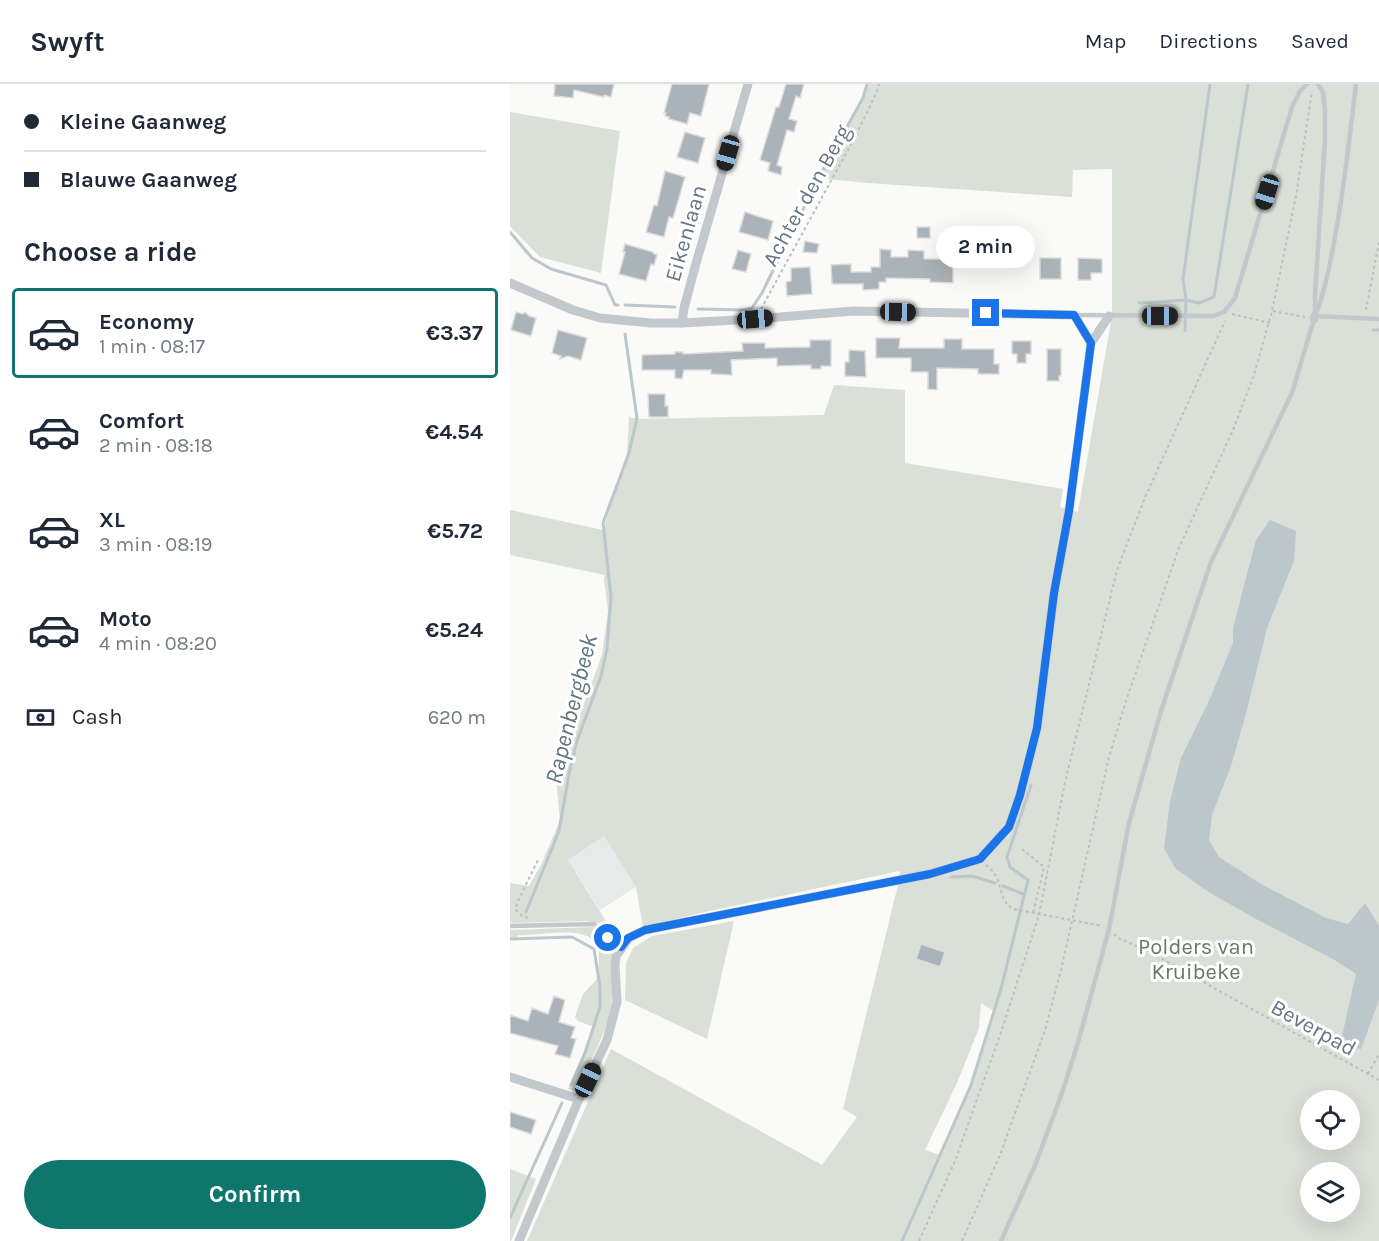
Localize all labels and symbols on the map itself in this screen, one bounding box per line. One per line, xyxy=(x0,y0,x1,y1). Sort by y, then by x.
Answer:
street label: Achter den Berg xyxy=(757,120,857,271)
car xyxy=(714,133,742,173)
car xyxy=(1253,172,1281,212)
street label: Eikenlaan xyxy=(660,182,712,285)
callout: 2 min xyxy=(936,226,1036,268)
route end xyxy=(972,299,999,326)
car xyxy=(880,303,916,321)
car xyxy=(1142,307,1178,325)
car xyxy=(736,308,774,330)
water label: Rapenbergbeek xyxy=(539,631,603,787)
route start xyxy=(594,924,621,951)
park label: Polders van Kruibeke xyxy=(1138,934,1254,985)
street label: Beverpad xyxy=(1266,994,1361,1062)
car xyxy=(572,1060,604,1100)

